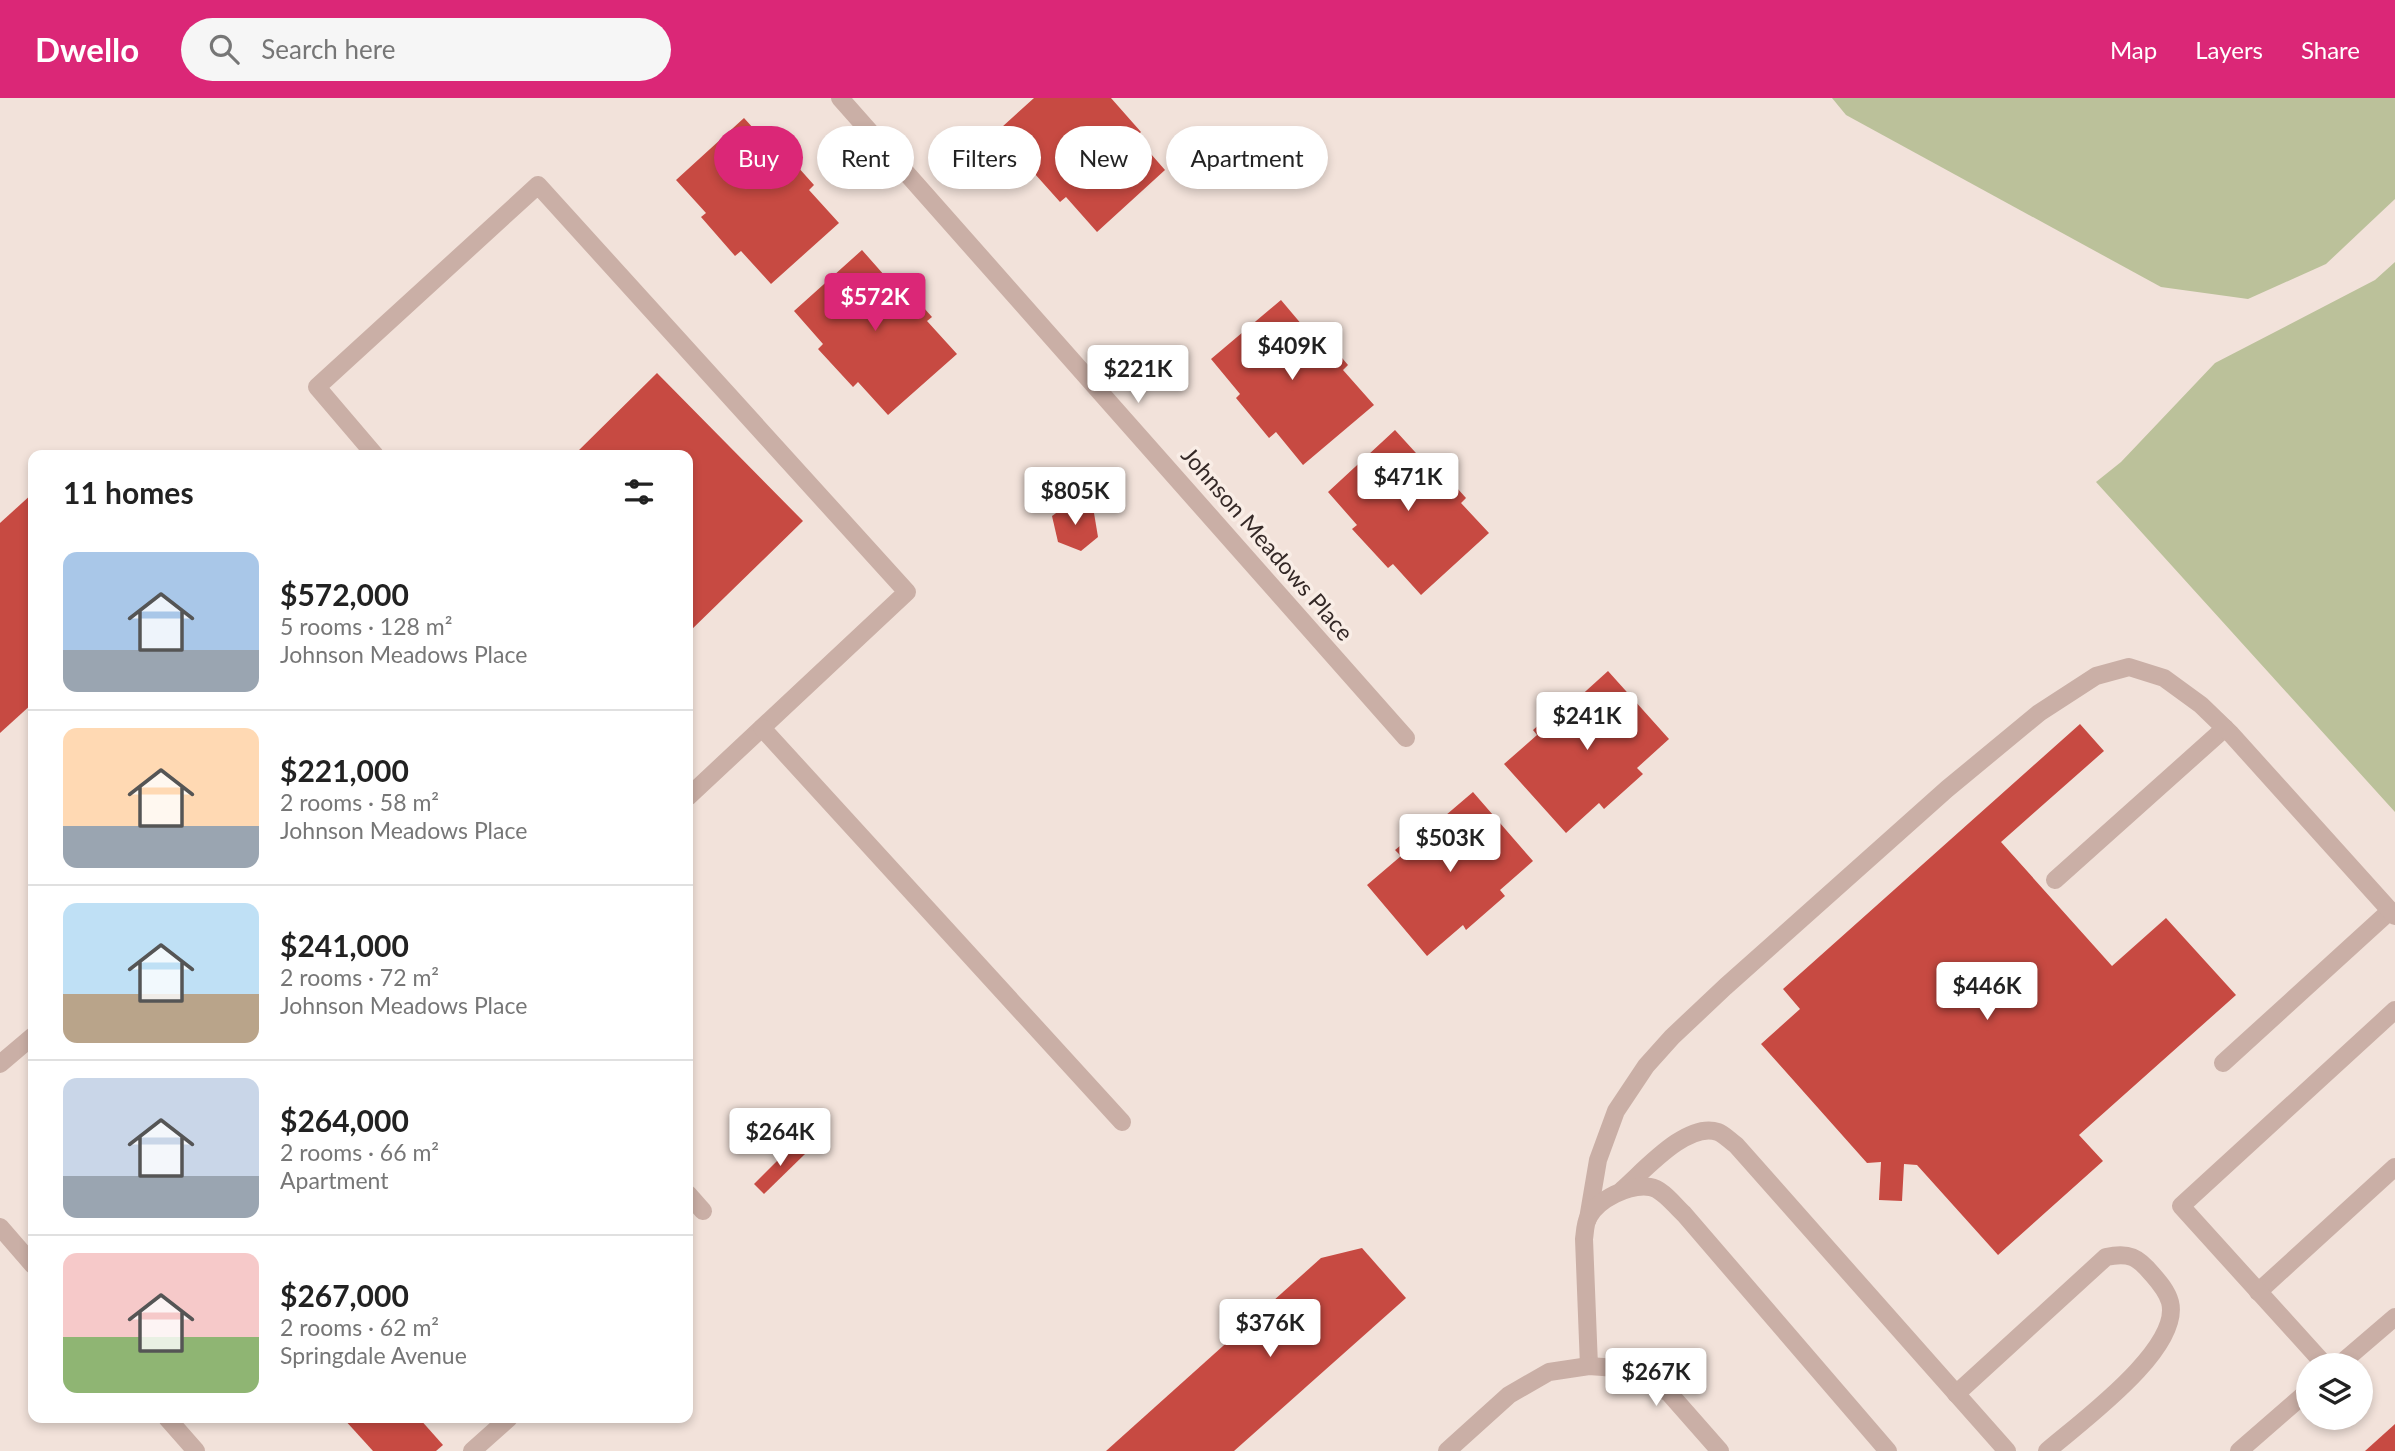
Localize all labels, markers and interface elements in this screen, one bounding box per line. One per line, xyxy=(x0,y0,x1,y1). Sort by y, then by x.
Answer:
search box xyxy=(181,18,671,81)
text: Dwello xyxy=(35,29,139,69)
icon: search xyxy=(205,30,243,68)
text: Search here xyxy=(261,33,395,65)
text: Map xyxy=(2110,35,2157,64)
text: Layers xyxy=(2195,35,2263,64)
text: Share xyxy=(2301,35,2360,64)
chip: Buy xyxy=(714,126,803,189)
chip: Rent xyxy=(817,126,914,189)
chip: Filters xyxy=(928,126,1041,189)
chip: New xyxy=(1055,126,1152,189)
chip: Apartment xyxy=(1166,126,1328,189)
pin: $572K xyxy=(826,274,924,333)
text: $572K xyxy=(840,282,910,310)
pin: $409K xyxy=(1243,322,1341,382)
text: $409K xyxy=(1257,331,1327,359)
pin: $221K xyxy=(1089,345,1187,405)
text: $221K xyxy=(1103,354,1173,382)
street label: Johnson Meadows Place xyxy=(1176,441,1359,646)
pin: $471K xyxy=(1359,454,1457,513)
text: $471K xyxy=(1373,462,1443,490)
pin: $805K xyxy=(1026,468,1124,527)
icon: filters xyxy=(620,473,658,511)
text: 11 homes xyxy=(63,474,194,510)
text: $805K xyxy=(1040,476,1110,504)
text: $572,000 xyxy=(280,576,409,612)
icon: home xyxy=(119,580,203,664)
text: 5 rooms · 128 m² xyxy=(280,612,452,640)
text: Johnson Meadows Place xyxy=(280,640,527,668)
pin: $241K xyxy=(1538,692,1636,752)
text: $241K xyxy=(1552,701,1622,729)
text: $221,000 xyxy=(280,752,409,788)
icon: home xyxy=(119,756,203,840)
text: 2 rooms · 58 m² xyxy=(280,788,439,816)
pin: $503K xyxy=(1401,814,1499,874)
text: Johnson Meadows Place xyxy=(280,816,527,844)
text: $503K xyxy=(1415,823,1485,851)
text: $241,000 xyxy=(280,927,409,963)
icon: home xyxy=(119,931,203,1015)
pin: $446K xyxy=(1938,962,2036,1022)
text: 2 rooms · 72 m² xyxy=(280,963,439,991)
text: $446K xyxy=(1952,971,2022,999)
text: Johnson Meadows Place xyxy=(280,991,527,1019)
text: $264,000 xyxy=(280,1102,409,1138)
icon: home xyxy=(119,1106,203,1190)
pin: $264K xyxy=(731,1108,829,1168)
text: $264K xyxy=(745,1117,815,1145)
text: 2 rooms · 66 m² xyxy=(280,1138,439,1166)
text: Apartment xyxy=(280,1166,388,1194)
text: $267,000 xyxy=(280,1277,409,1313)
icon: home xyxy=(119,1281,203,1365)
pin: $376K xyxy=(1221,1300,1319,1359)
text: $376K xyxy=(1235,1308,1305,1336)
text: 2 rooms · 62 m² xyxy=(280,1313,439,1341)
text: Springdale Avenue xyxy=(280,1341,467,1369)
pin: $267K xyxy=(1607,1348,1705,1408)
map controls xyxy=(2296,1353,2373,1430)
button: layers xyxy=(2296,1353,2373,1430)
text: $267K xyxy=(1621,1357,1691,1385)

